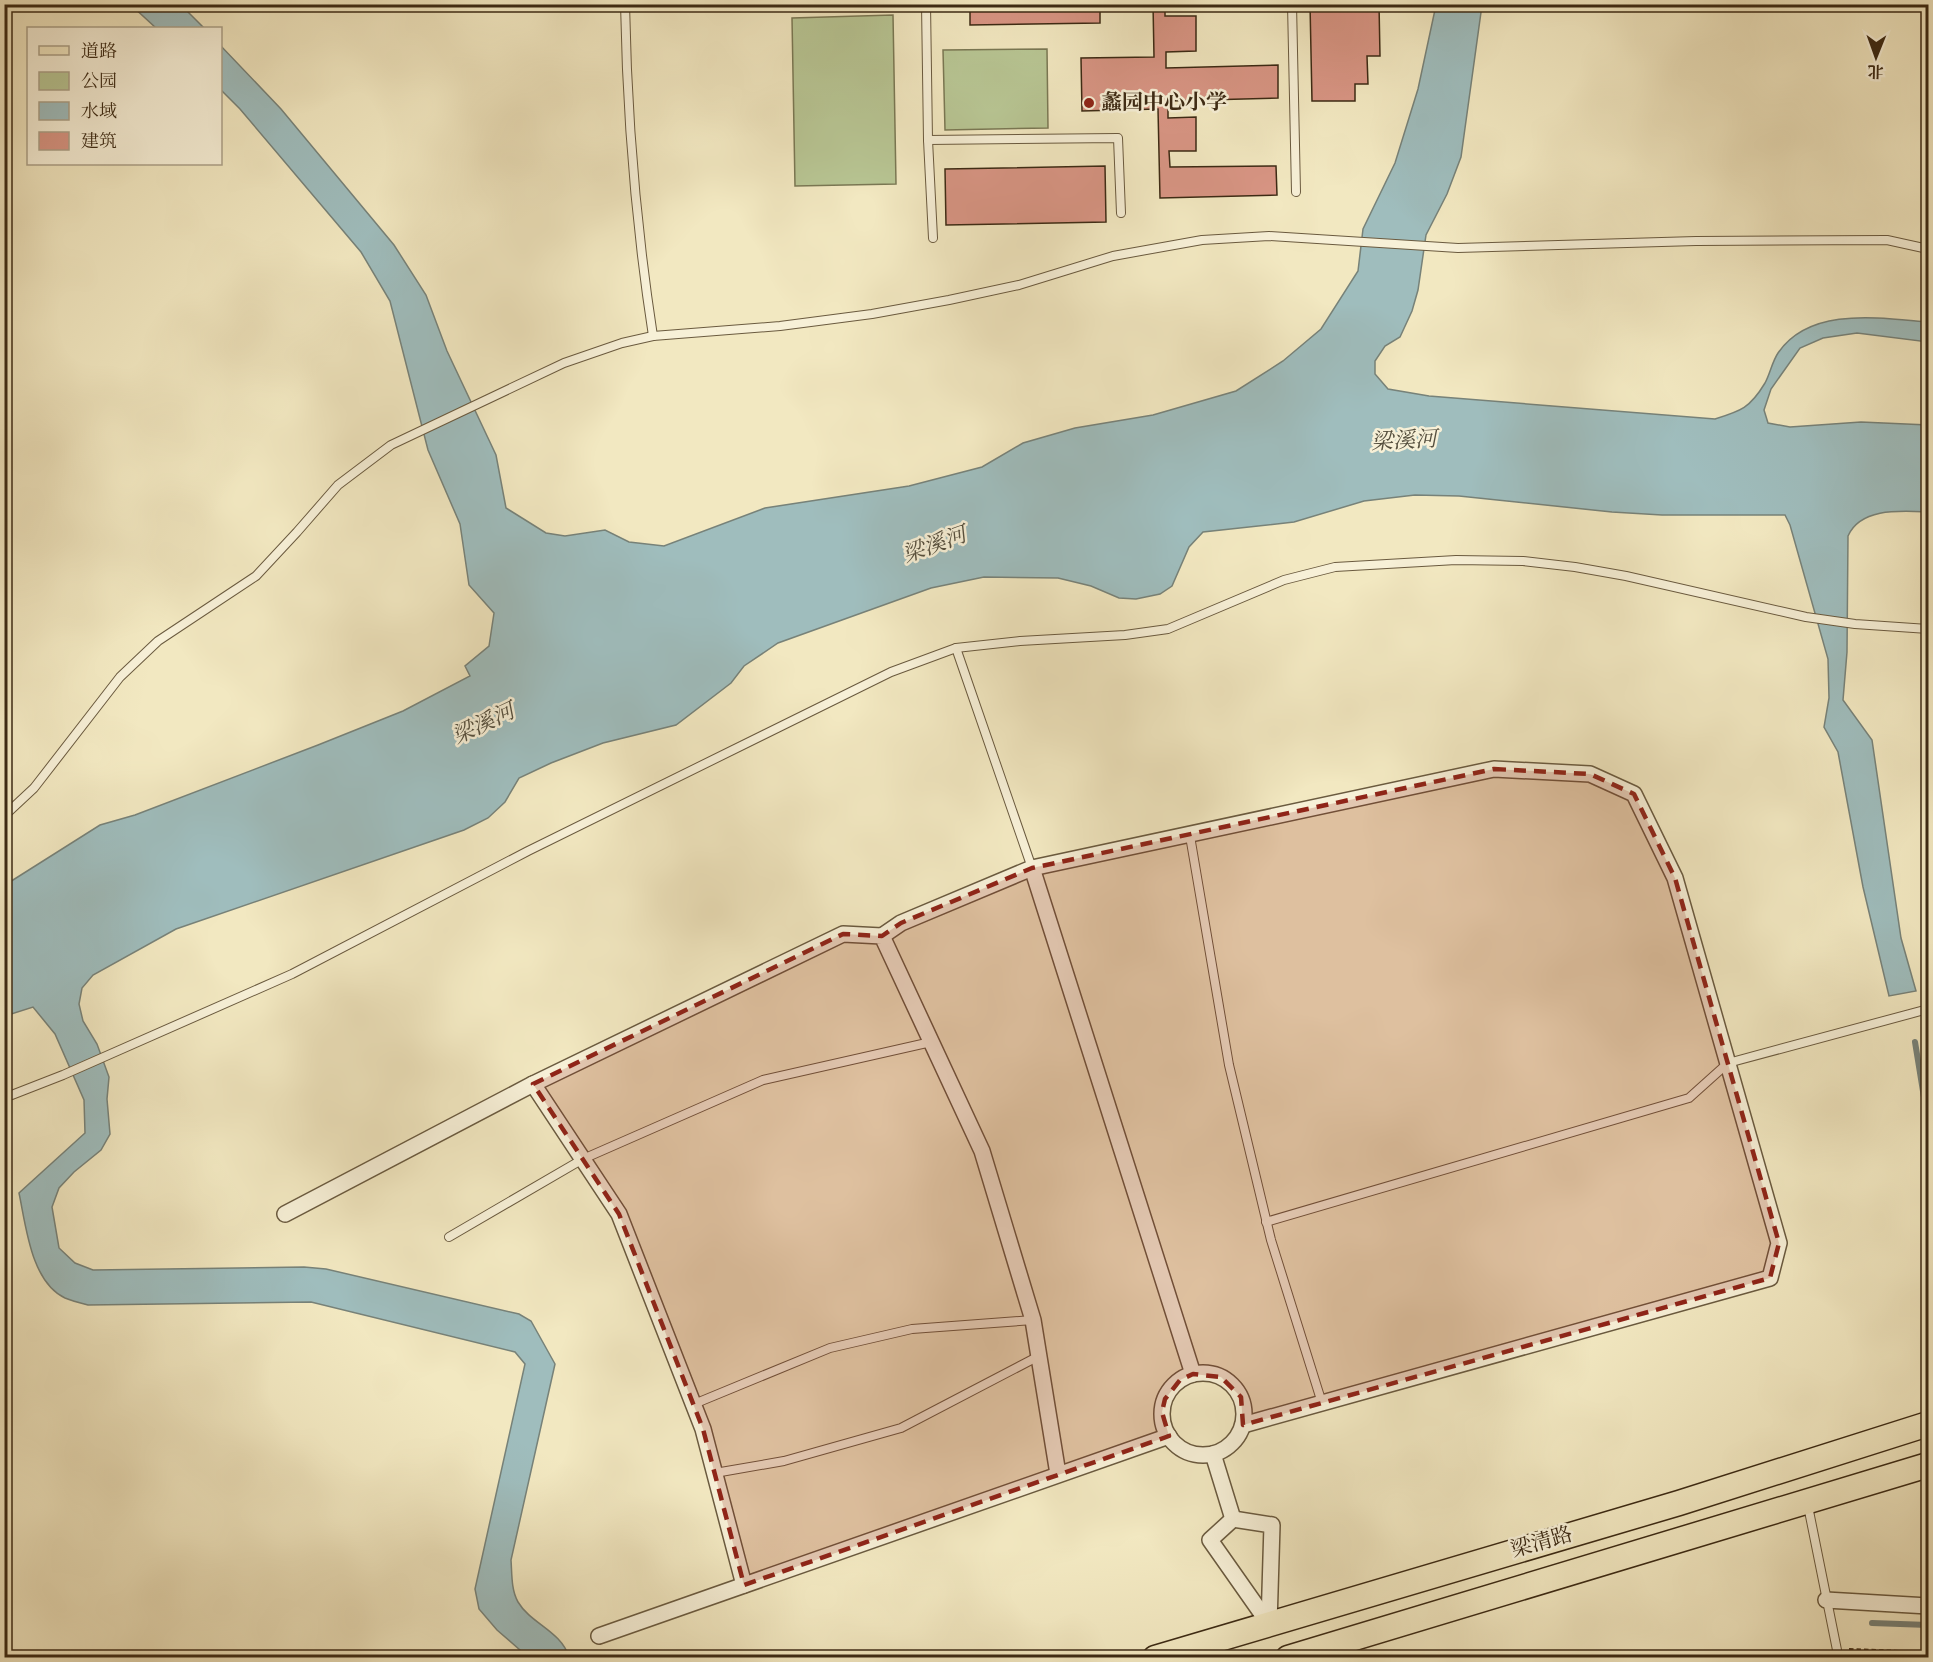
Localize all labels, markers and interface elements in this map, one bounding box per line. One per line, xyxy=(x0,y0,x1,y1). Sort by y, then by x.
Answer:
legend xyxy=(27,27,222,165)
north arrow xyxy=(1846,27,1906,87)
text: 道路 xyxy=(81,40,117,65)
text: 北 xyxy=(1868,59,1884,81)
text: 公园 xyxy=(81,70,117,95)
place label: 蠡园中心小学 xyxy=(1101,89,1227,118)
marker: 蠡园中心小学 xyxy=(1082,96,1096,110)
text: 水域 xyxy=(81,100,117,125)
text: 建筑 xyxy=(81,130,117,155)
water label: 梁溪河 xyxy=(1370,425,1442,459)
water label: 梁溪河 xyxy=(899,519,975,572)
water label: 梁溪河 xyxy=(448,695,524,753)
street label: 梁清路 xyxy=(1508,1520,1576,1566)

